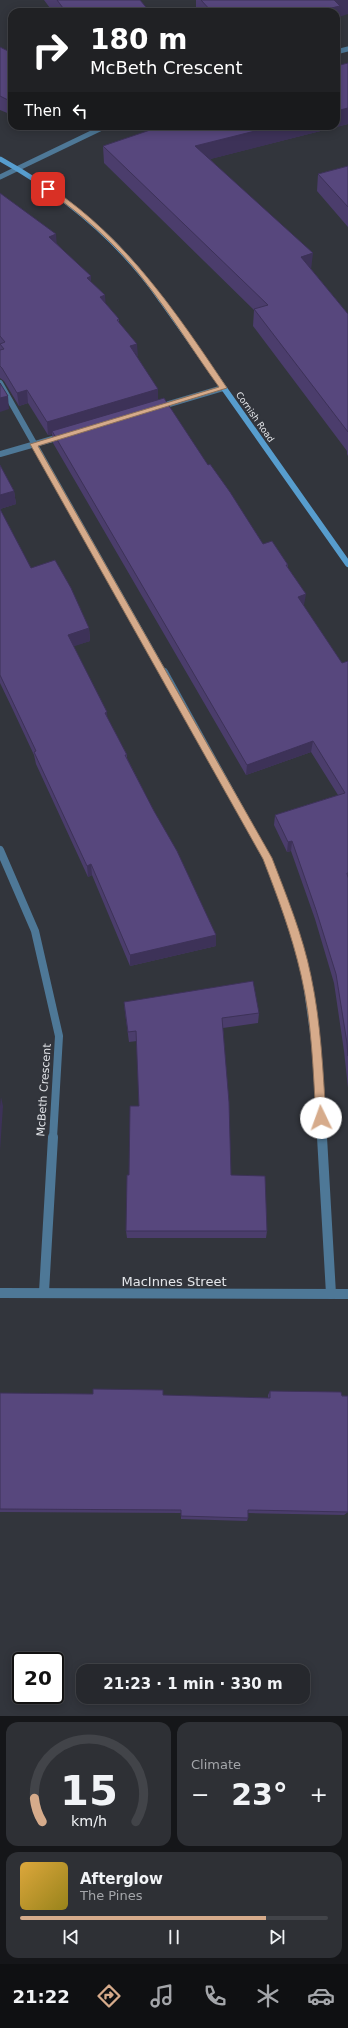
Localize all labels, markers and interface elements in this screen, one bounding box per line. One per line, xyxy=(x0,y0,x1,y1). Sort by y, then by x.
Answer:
text: 180 m xyxy=(90,23,187,56)
icon: right xyxy=(24,24,76,76)
text: McBeth Crescent xyxy=(90,57,243,78)
icon: left xyxy=(69,100,91,122)
text: Then xyxy=(24,102,61,120)
pin xyxy=(31,172,65,206)
icon: arrive xyxy=(37,178,59,200)
street label: Cornish Road xyxy=(234,390,276,444)
street label: McBeth Crescent xyxy=(34,1042,54,1137)
position arrow xyxy=(300,1097,342,1139)
street label: MacInnes Street xyxy=(121,1274,227,1289)
speed limit sign: 20 xyxy=(12,1652,64,1704)
text: 21:23 · 1 min · 330 m xyxy=(103,1675,283,1693)
text: Climate xyxy=(191,1757,241,1772)
text: 15 xyxy=(60,1766,117,1815)
text: 23° xyxy=(231,1777,288,1812)
text: − xyxy=(191,1782,209,1807)
text: + xyxy=(310,1782,328,1807)
text: km/h xyxy=(70,1813,107,1829)
text: Afterglow xyxy=(80,1870,163,1888)
text: The Pines xyxy=(80,1888,143,1903)
icon: previous xyxy=(60,1926,82,1948)
icon: pause xyxy=(163,1926,185,1948)
icon: next xyxy=(266,1926,288,1948)
icon: directions xyxy=(95,1982,123,2010)
icon: music xyxy=(148,1982,176,2010)
icon: phone xyxy=(201,1982,229,2010)
icon: climate xyxy=(254,1982,282,2010)
icon: car xyxy=(307,1982,335,2010)
text: 21:22 xyxy=(13,1986,70,2007)

